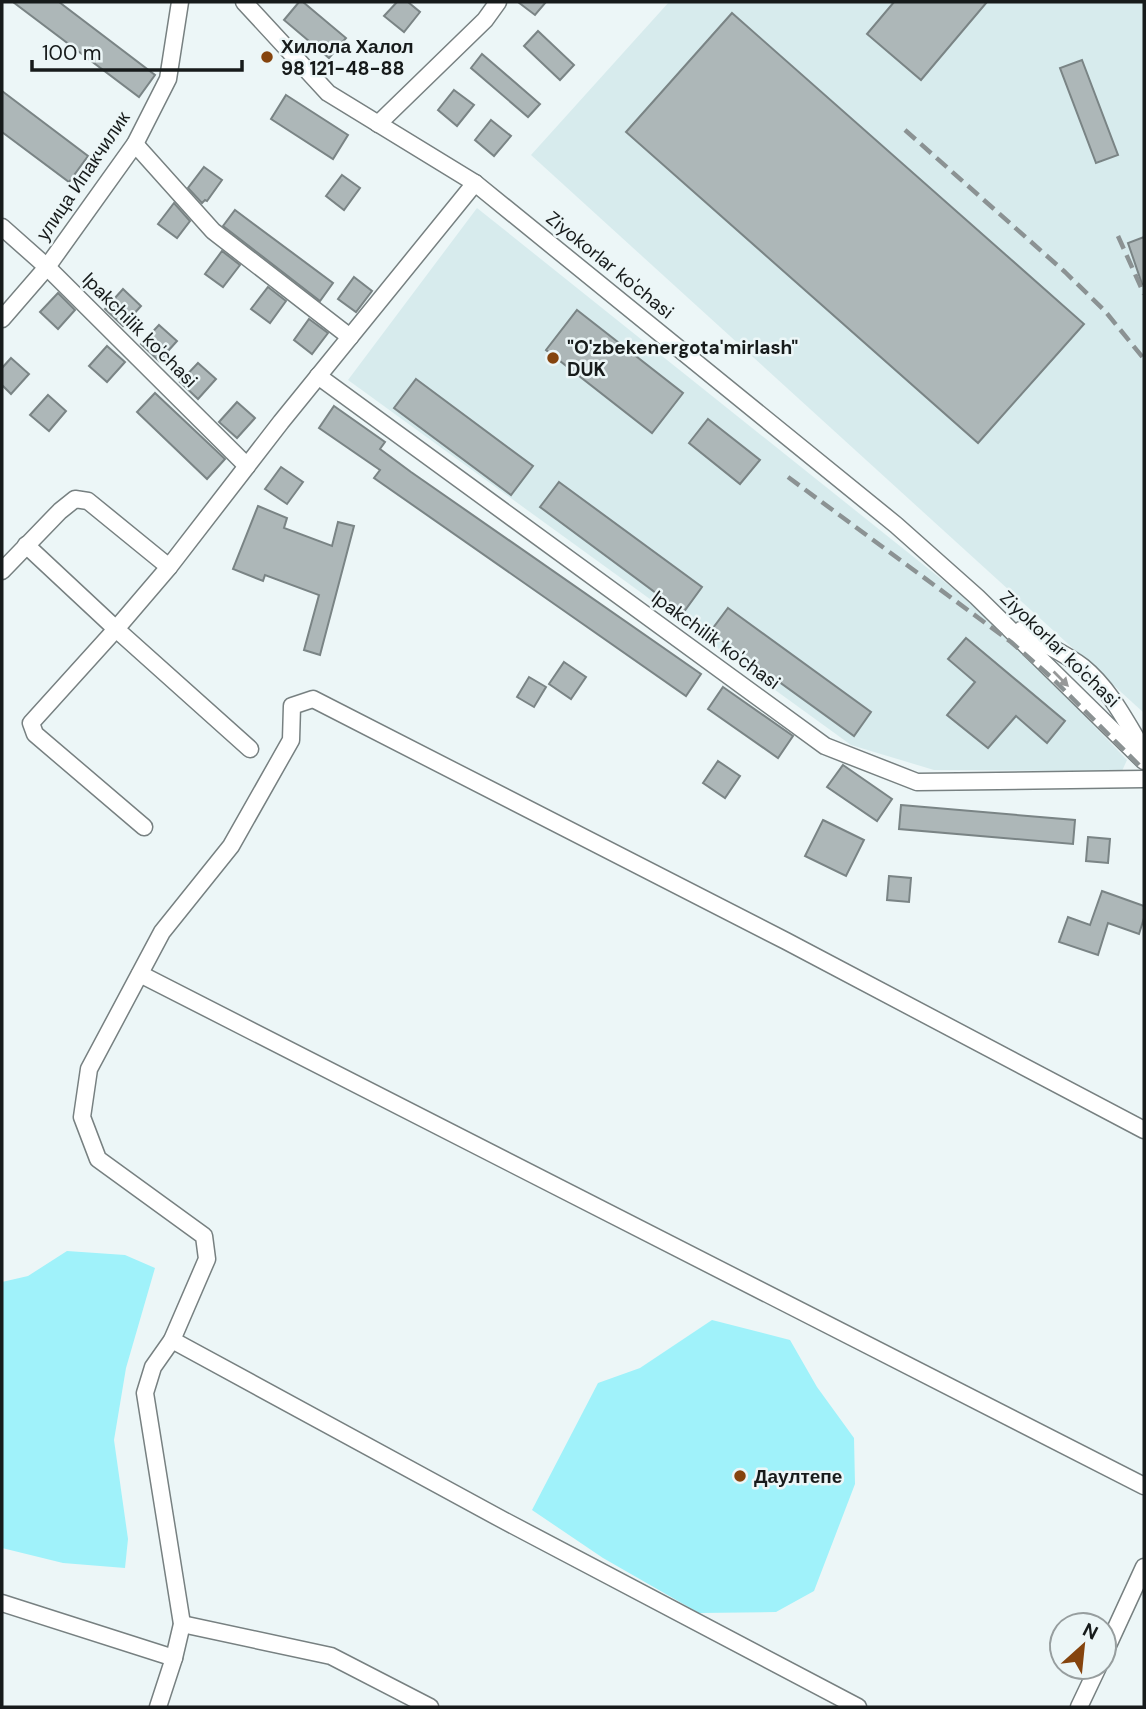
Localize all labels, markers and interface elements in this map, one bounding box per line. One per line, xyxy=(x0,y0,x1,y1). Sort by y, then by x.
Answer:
scale bar xyxy=(32,28,242,72)
place label: Хилола Халол 98 121-48-88 xyxy=(281,34,414,81)
text: 100 m xyxy=(42,39,102,67)
marker: Хилола Халол 98 121-48-88 xyxy=(259,49,275,65)
street label: улица Ипакчилик xyxy=(31,106,136,245)
street label: Ziyokorlar ko'chasi xyxy=(541,206,679,324)
street label: Ipakchilik ko'chasi xyxy=(77,267,203,393)
place label: "O'zbekenergota'mirlash" DUK xyxy=(567,335,798,382)
marker: "O'zbekenergota'mirlash" DUK xyxy=(545,350,561,366)
street label: Ipakchilik ko'chasi xyxy=(647,585,785,695)
street label: Ziyokorlar ko'chasi xyxy=(995,585,1125,713)
one-way arrow xyxy=(1052,671,1069,687)
place label: Даултепе xyxy=(754,1464,842,1489)
marker: Даултепе xyxy=(732,1468,748,1484)
north arrow xyxy=(1048,1611,1118,1681)
text: N xyxy=(1079,1617,1102,1646)

